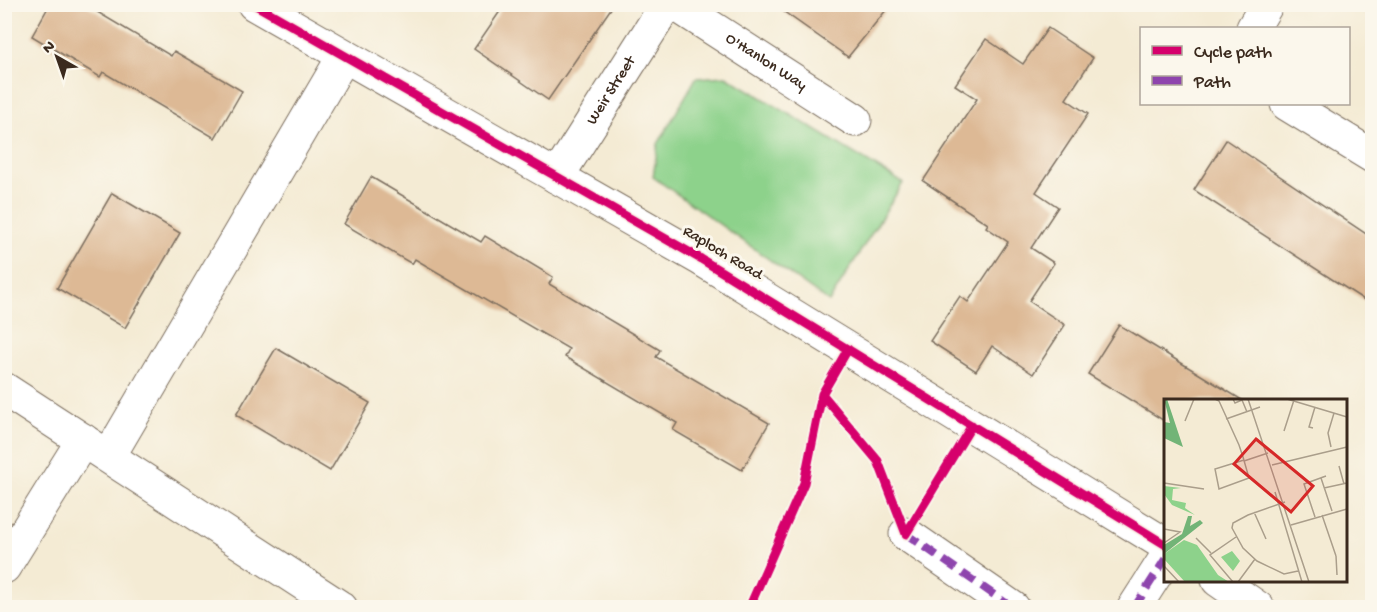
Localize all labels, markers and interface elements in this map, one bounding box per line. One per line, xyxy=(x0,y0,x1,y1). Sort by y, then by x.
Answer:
north arrow xyxy=(27,27,87,87)
legend xyxy=(1140,27,1350,105)
street label: O'Hanlon Way xyxy=(722,29,810,96)
text: N xyxy=(39,37,60,59)
text: Cycle path xyxy=(1194,43,1272,64)
street label: Weir Street xyxy=(583,52,641,129)
text: Path xyxy=(1193,73,1231,94)
street label: Raploch Road xyxy=(679,223,767,286)
inset map xyxy=(1164,399,1347,582)

